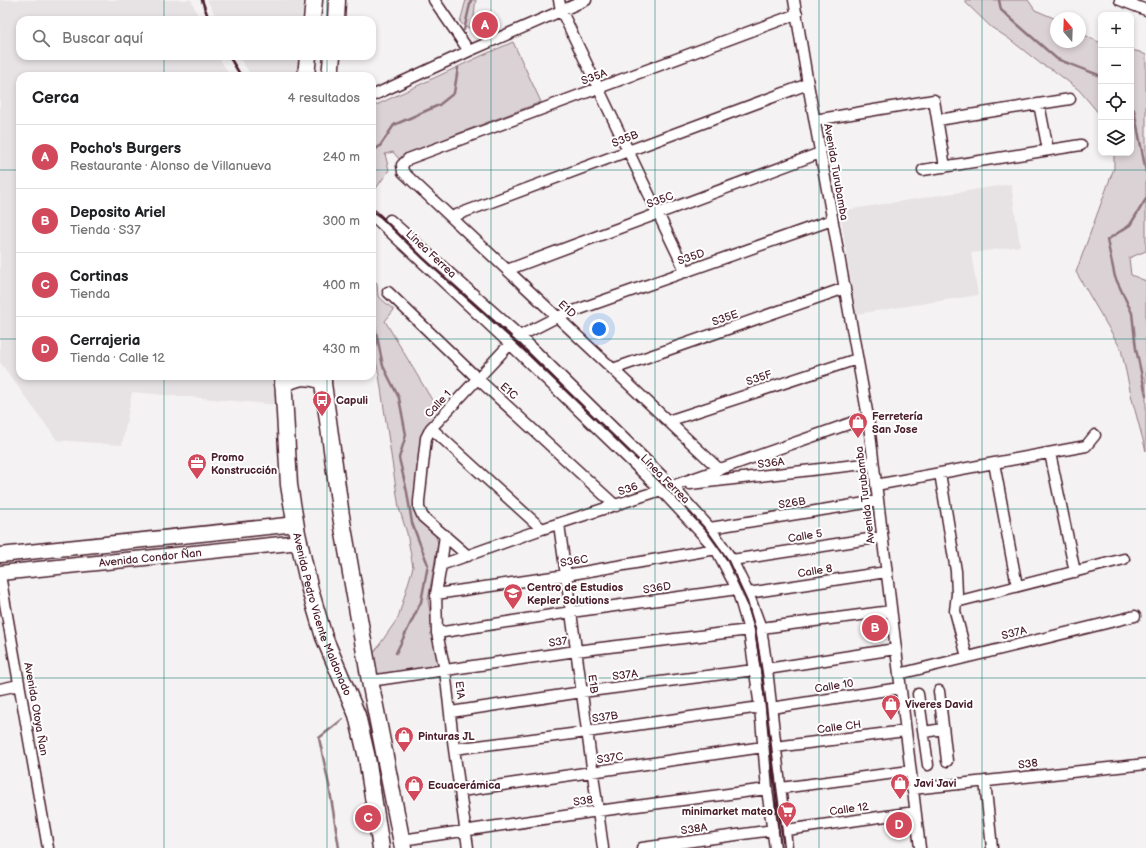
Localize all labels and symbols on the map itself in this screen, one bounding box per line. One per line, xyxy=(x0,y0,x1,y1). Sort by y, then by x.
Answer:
pin: A xyxy=(472,10,498,40)
north arrow xyxy=(1050,12,1086,48)
street label: S35A xyxy=(579,66,609,88)
street label: Avenida Turubamba xyxy=(821,123,851,221)
street label: S35B xyxy=(610,128,640,150)
street label: S35C xyxy=(645,189,675,211)
street label: Línea Ferrea xyxy=(403,227,459,281)
street label: S35D xyxy=(676,246,706,268)
street label: E1D xyxy=(555,298,579,320)
street label: S35E xyxy=(710,307,740,329)
your location xyxy=(589,319,609,339)
street label: S35F xyxy=(744,368,774,388)
street label: E1C xyxy=(497,380,521,402)
street label: Calle 1 xyxy=(422,388,454,420)
bus stop icon: Capuli xyxy=(311,389,333,417)
place label: Capuli xyxy=(336,394,368,407)
place label: Ferretería San Jose xyxy=(872,410,923,436)
shop icon: Ferretería San Jose xyxy=(847,411,869,439)
street label: Avenida Turubamba xyxy=(853,446,877,544)
place label: Promo Konstrucción xyxy=(211,451,277,477)
office icon: Promo Konstrucción xyxy=(186,452,208,480)
street label: Línea Ferrea xyxy=(638,452,692,506)
street label: S36A xyxy=(757,455,785,471)
street label: S36 xyxy=(616,479,640,498)
street label: S26B xyxy=(777,494,807,512)
street label: Calle 5 xyxy=(787,527,823,545)
street label: Avenida Pedro Vicente Maldonado xyxy=(291,531,355,698)
street label: Avenida Condor Ñan xyxy=(98,546,202,569)
street label: S36C xyxy=(559,552,589,570)
street label: Calle 8 xyxy=(797,562,833,580)
street label: S36D xyxy=(642,580,672,596)
place label: Centro de Estudios Kepler Solutions xyxy=(527,581,624,607)
school or university icon: Centro de Estudios Kepler Solutions xyxy=(502,582,524,610)
pin: B xyxy=(862,613,888,643)
street label: S37A xyxy=(1000,624,1028,642)
street label: S37 xyxy=(548,634,569,650)
street label: Avenida Otoya Ñan xyxy=(21,661,51,757)
street label: S37A xyxy=(612,667,639,683)
street label: E1B xyxy=(585,674,601,695)
street label: Calle 10 xyxy=(814,676,855,695)
street label: E1A xyxy=(452,680,468,700)
shop icon: Viveres David xyxy=(880,693,902,721)
place label: Viveres David xyxy=(905,698,973,711)
street label: S37B xyxy=(591,709,619,725)
street label: Calle CH xyxy=(816,718,862,736)
shop icon: Pinturas JL xyxy=(393,725,415,753)
place label: Pinturas JL xyxy=(418,730,475,743)
street label: S37C xyxy=(596,750,624,766)
street label: S38 xyxy=(1017,756,1039,772)
shop icon: Javi Javi xyxy=(889,772,911,800)
shop icon: Ecuacerámica xyxy=(403,774,425,802)
place label: Javi Javi xyxy=(914,777,957,790)
place label: Ecuacerámica xyxy=(428,779,501,792)
street label: S38 xyxy=(572,793,594,809)
supermarket icon: minimarket mateo xyxy=(776,800,798,828)
street label: Calle 12 xyxy=(829,800,870,818)
pin: C xyxy=(355,803,381,833)
place label: minimarket mateo xyxy=(682,805,773,818)
pin: D xyxy=(886,810,912,840)
street label: S38A xyxy=(680,821,708,837)

